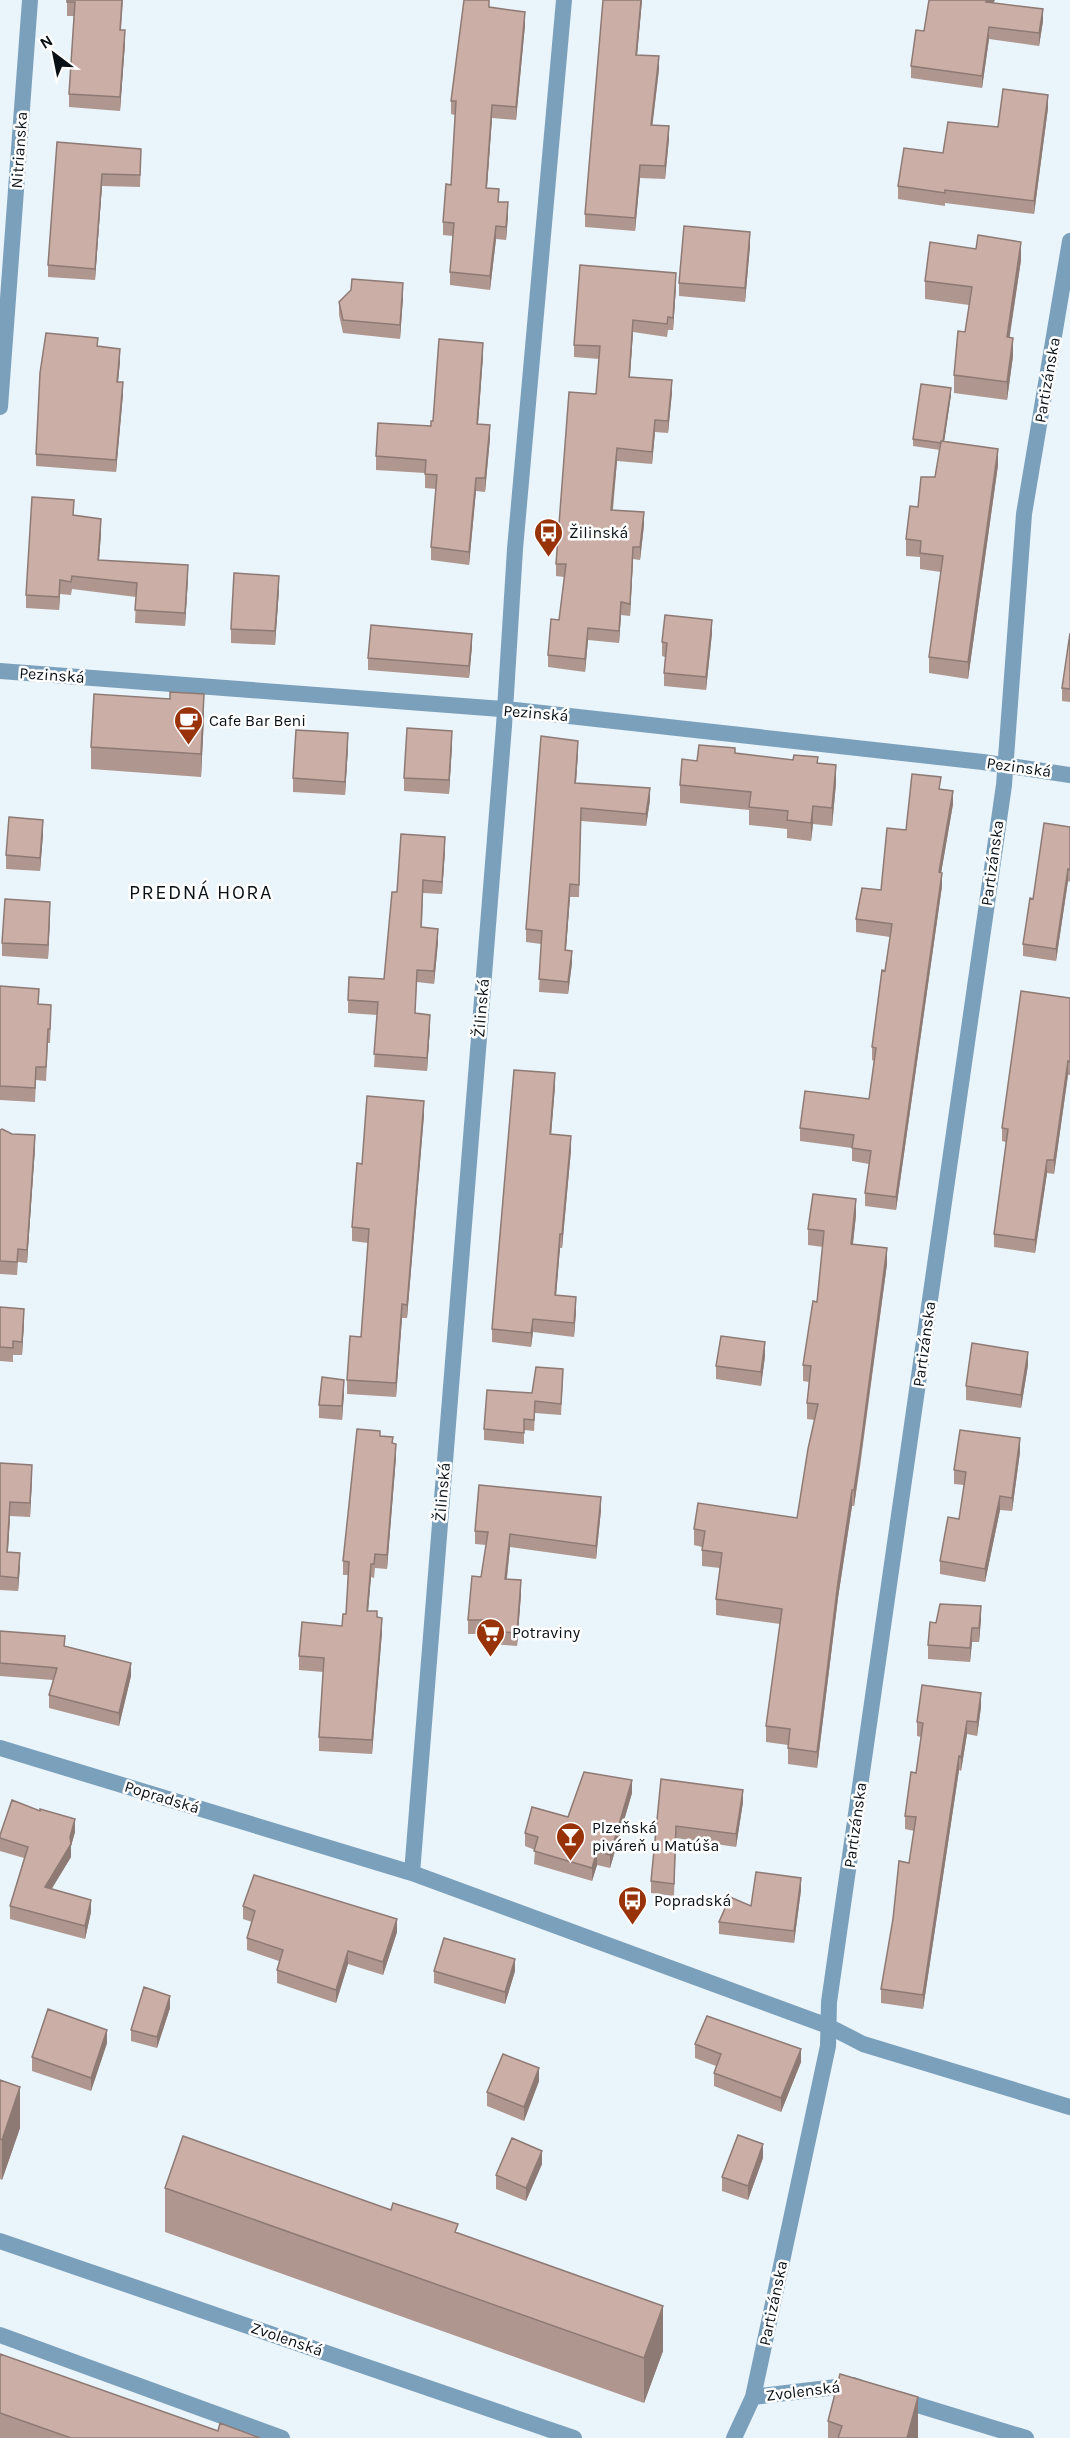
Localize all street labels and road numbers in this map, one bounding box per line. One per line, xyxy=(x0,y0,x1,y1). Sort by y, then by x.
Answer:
street label: Nitrianska xyxy=(7,111,31,189)
street label: Partizánska xyxy=(1030,336,1064,424)
street label: Pezinská xyxy=(19,663,85,687)
street label: Pezinská xyxy=(503,701,569,725)
street label: Pezinská xyxy=(985,753,1053,781)
street label: Partizánska xyxy=(977,819,1007,907)
street label: Žilinská xyxy=(469,978,493,1038)
street label: Partizánska xyxy=(909,1300,939,1388)
street label: Žilinská xyxy=(430,1462,454,1522)
street label: Popradská xyxy=(122,1777,202,1817)
street label: Partizánska xyxy=(840,1781,870,1869)
street label: Partizánska xyxy=(755,2259,791,2347)
street label: Zvolenská xyxy=(249,2318,325,2360)
street label: Zvolenská xyxy=(765,2377,841,2405)

